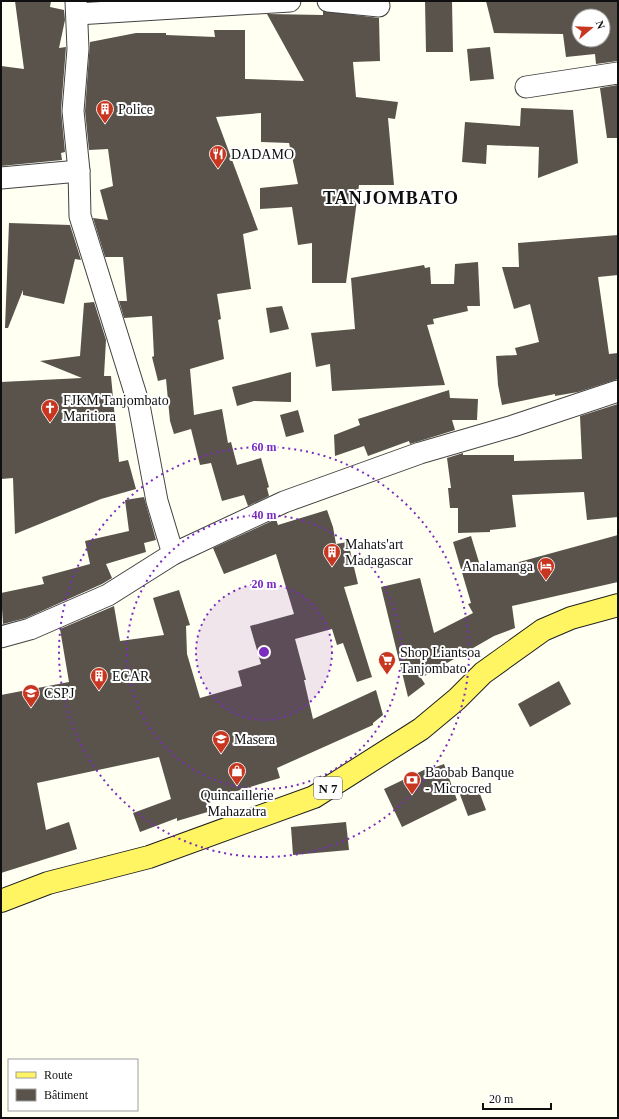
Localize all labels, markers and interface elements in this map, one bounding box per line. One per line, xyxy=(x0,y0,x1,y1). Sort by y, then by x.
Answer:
north arrow xyxy=(571,8,611,48)
text: N xyxy=(593,19,607,31)
building icon: Police xyxy=(95,99,115,124)
place label: Police xyxy=(118,102,153,117)
restaurant icon: DADAMO xyxy=(208,144,228,169)
place label: DADAMO xyxy=(231,147,294,162)
district label: TANJOMBATO xyxy=(323,188,459,208)
place label: FJKM Tanjombato Maritiora xyxy=(63,393,169,424)
church icon: FJKM Tanjombato Maritiora xyxy=(40,398,60,423)
text: 60 m xyxy=(252,440,277,454)
text: 40 m xyxy=(252,508,277,522)
place label: Mahats'art Madagascar xyxy=(345,537,413,568)
building icon: Mahats'art Madagascar xyxy=(322,542,342,567)
hotel icon: Analamanga xyxy=(536,556,556,581)
place label: Analamanga xyxy=(462,559,534,574)
text: 20 m xyxy=(252,577,277,591)
centre of rings xyxy=(257,645,271,659)
place label: Shop Liantsoa Tanjombato xyxy=(400,645,481,676)
supermarket icon: Shop Liantsoa Tanjombato xyxy=(377,650,397,675)
building icon: ECAR xyxy=(89,666,109,691)
place label: ECAR xyxy=(112,669,150,684)
school or university icon: CSPJ xyxy=(21,683,41,708)
place label: CSPJ xyxy=(44,686,75,701)
school or university icon: Masera xyxy=(211,729,231,754)
place label: Masera xyxy=(234,732,276,747)
shop icon: Quincaillerie Mahazatra xyxy=(227,761,247,786)
place label: Baobab Banque - Microcred xyxy=(425,765,514,796)
bank icon: Baobab Banque - Microcred xyxy=(402,770,422,795)
road number: N 7 xyxy=(314,777,342,799)
place label: Quincaillerie Mahazatra xyxy=(200,788,274,819)
legend xyxy=(8,1059,138,1111)
text: Route xyxy=(44,1068,73,1082)
scale bar xyxy=(483,1085,551,1111)
text: Bâtiment xyxy=(44,1088,89,1102)
text: 20 m xyxy=(489,1092,514,1106)

